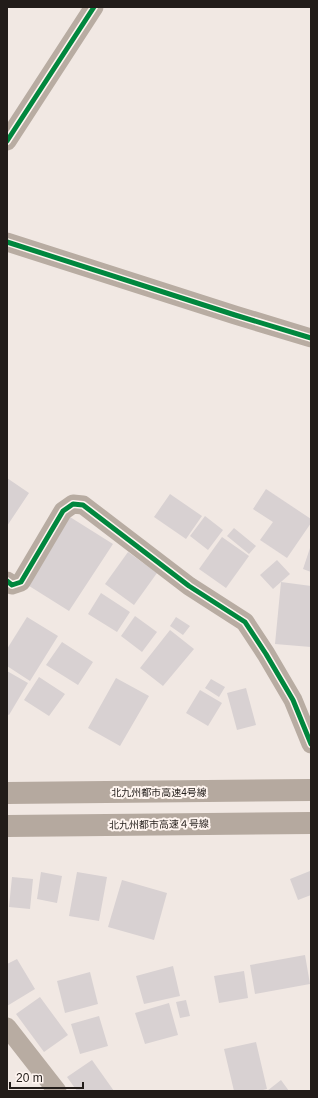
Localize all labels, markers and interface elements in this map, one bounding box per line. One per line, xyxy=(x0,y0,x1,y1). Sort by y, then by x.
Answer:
street label: 北九州都市高速4号線 xyxy=(111,787,207,798)
street label: 北九州都市高速４号線 xyxy=(109,818,209,831)
scale bar xyxy=(10,1064,83,1090)
text: 20 m xyxy=(16,1071,43,1085)

